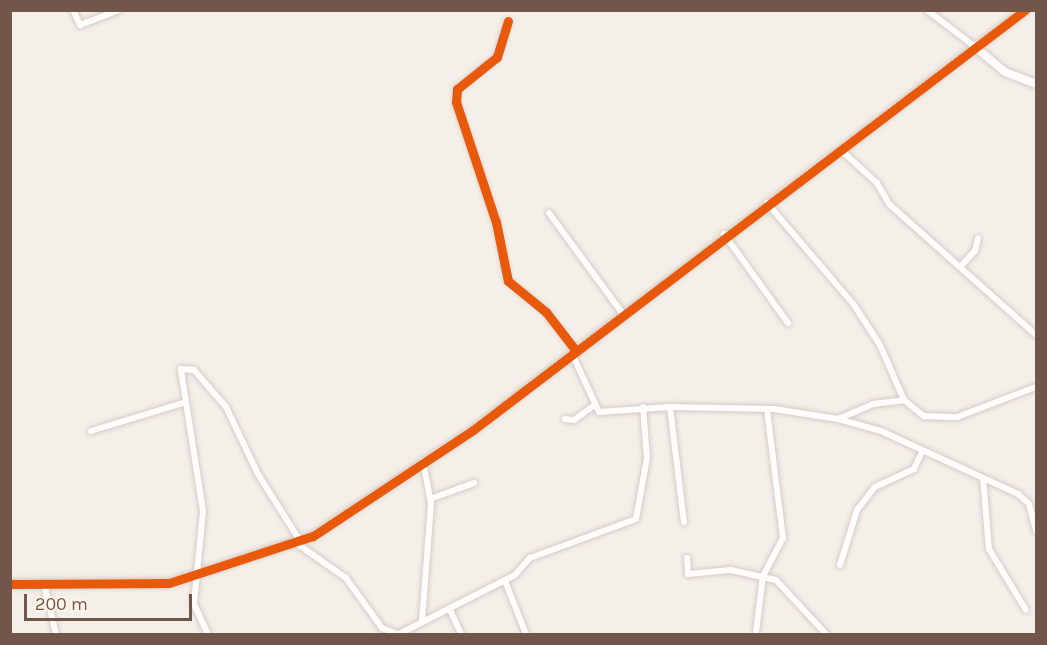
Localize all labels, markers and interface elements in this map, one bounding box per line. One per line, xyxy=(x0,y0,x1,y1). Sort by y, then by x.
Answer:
scale bar xyxy=(27,582,195,620)
text: 200 m xyxy=(35,593,88,615)

